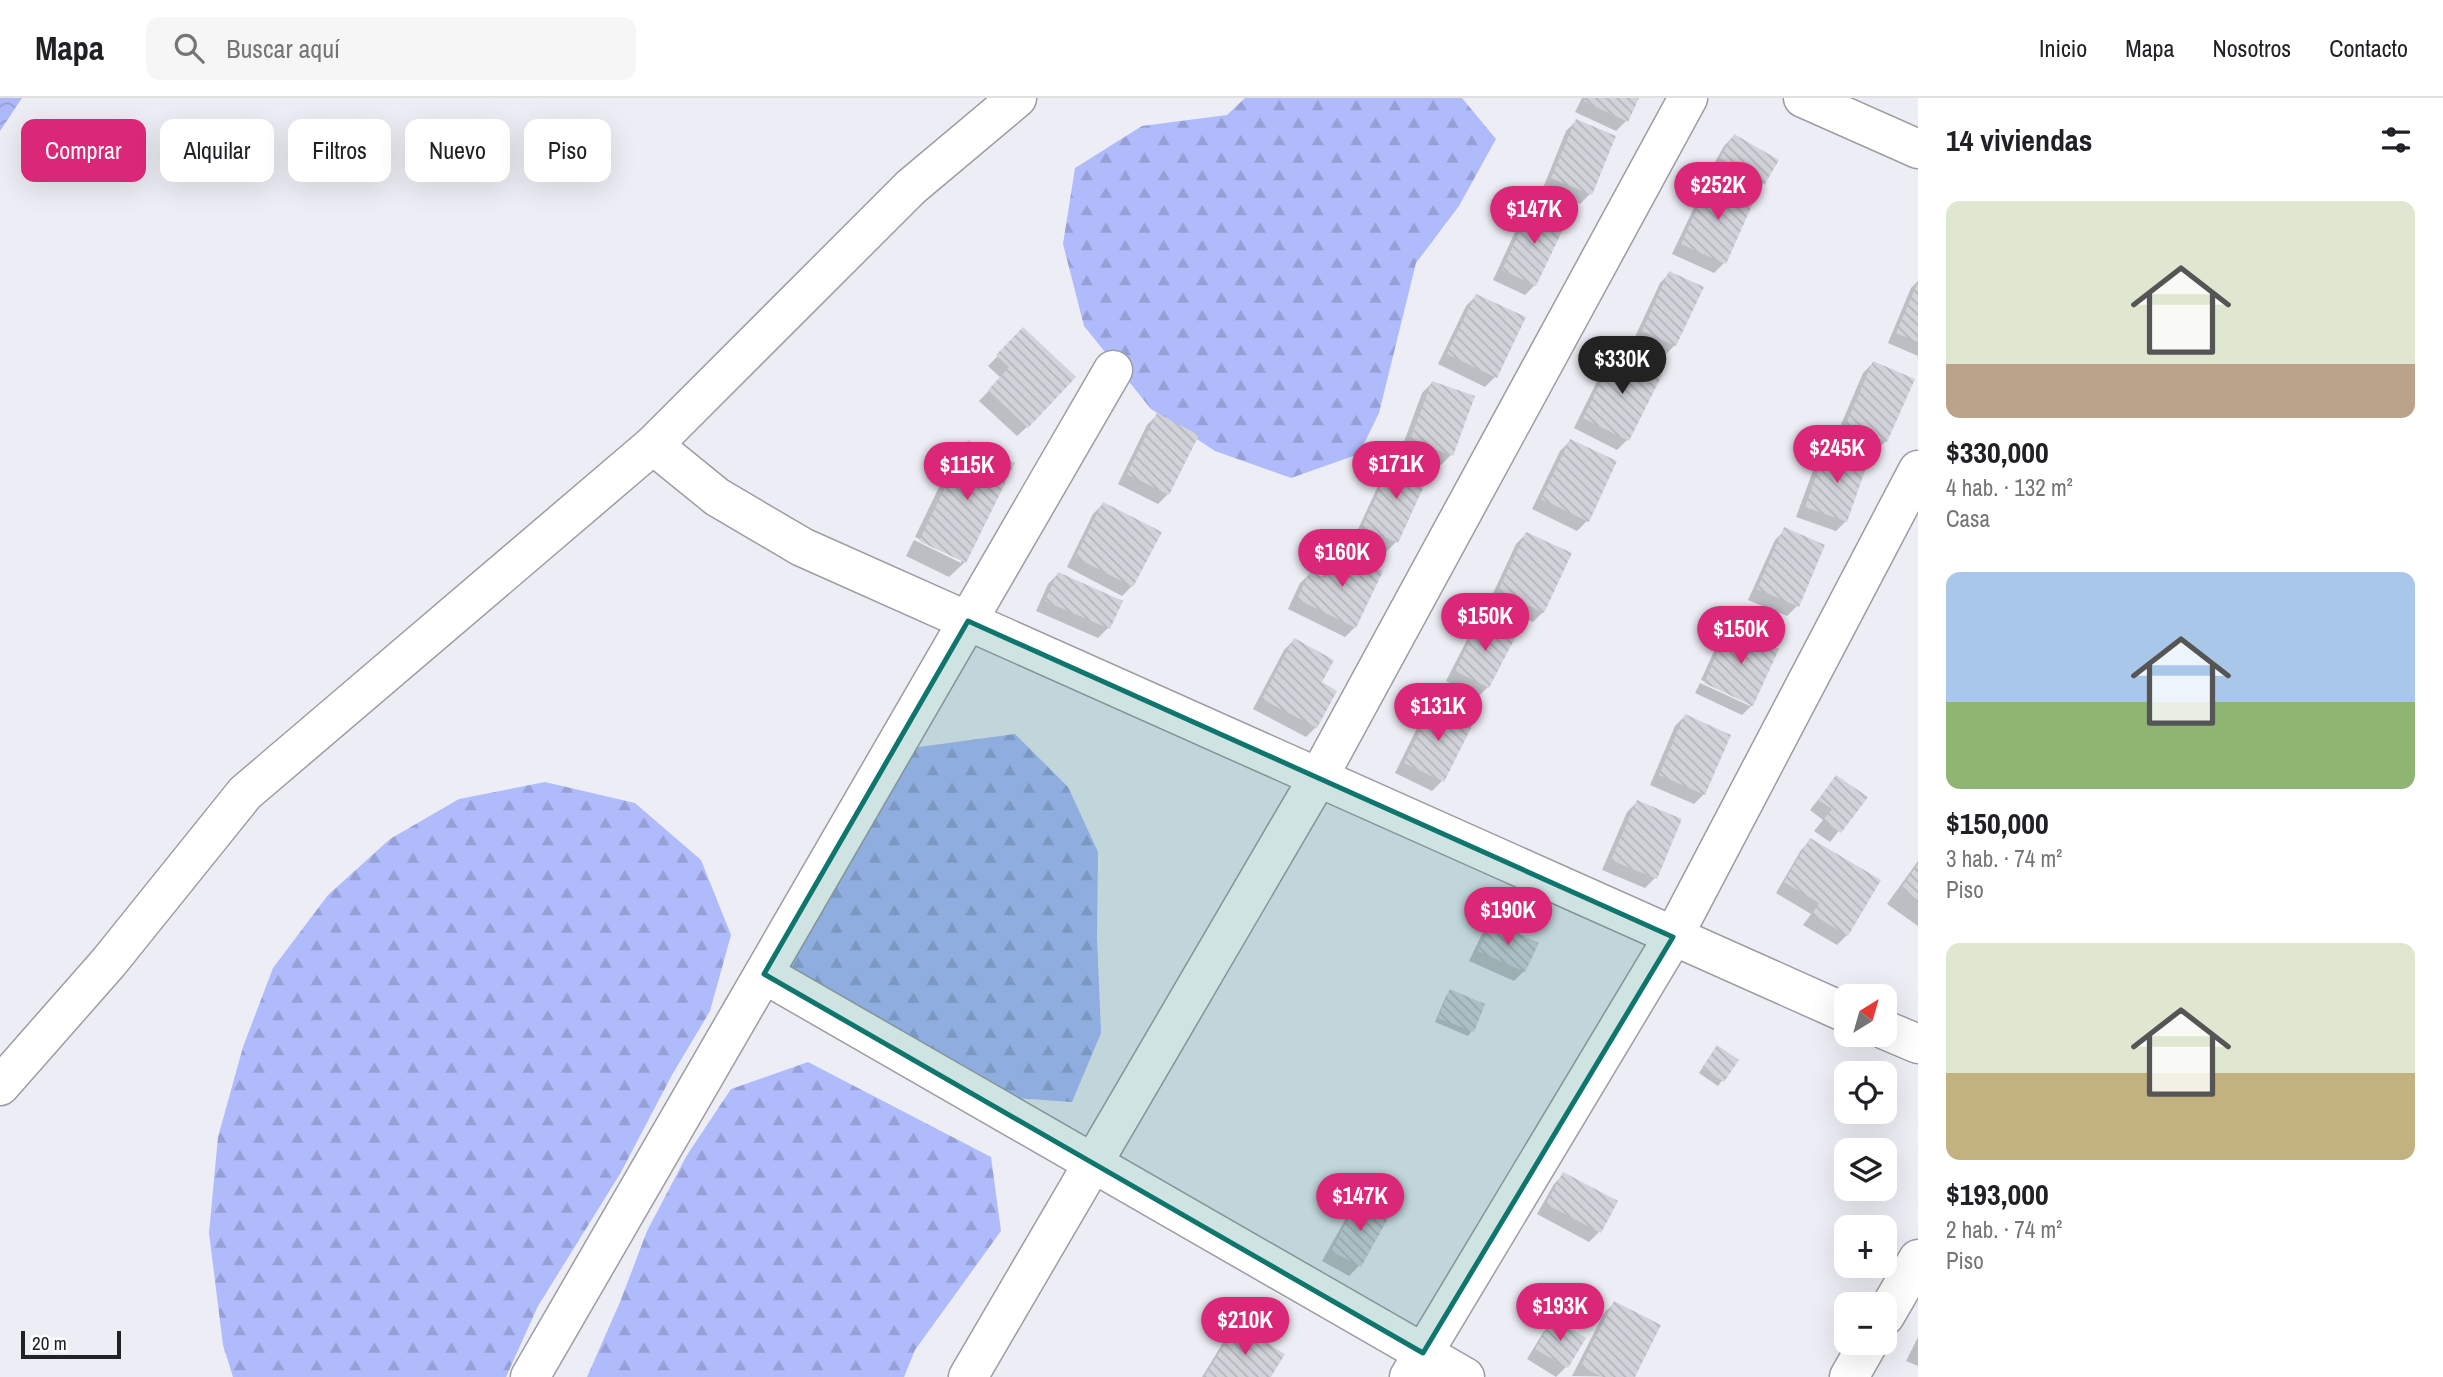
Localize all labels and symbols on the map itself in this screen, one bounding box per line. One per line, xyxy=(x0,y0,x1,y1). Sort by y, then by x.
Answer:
pin: $252K xyxy=(1669,162,1767,222)
pin: $147K xyxy=(1485,186,1583,246)
pin: $330K xyxy=(1573,336,1671,396)
pin: $245K xyxy=(1788,426,1886,485)
pin: $115K xyxy=(918,442,1016,502)
pin: $171K xyxy=(1347,442,1445,501)
pin: $160K xyxy=(1293,530,1391,589)
pin: $150K xyxy=(1436,594,1534,653)
pin: $150K xyxy=(1692,606,1790,666)
pin: $131K xyxy=(1389,684,1487,743)
pin: $190K xyxy=(1459,888,1557,947)
north arrow xyxy=(1834,984,1897,1046)
pin: $147K xyxy=(1311,1174,1409,1233)
pin: $193K xyxy=(1511,1284,1609,1343)
pin: $210K xyxy=(1196,1298,1294,1357)
scale bar xyxy=(21,1328,121,1360)

